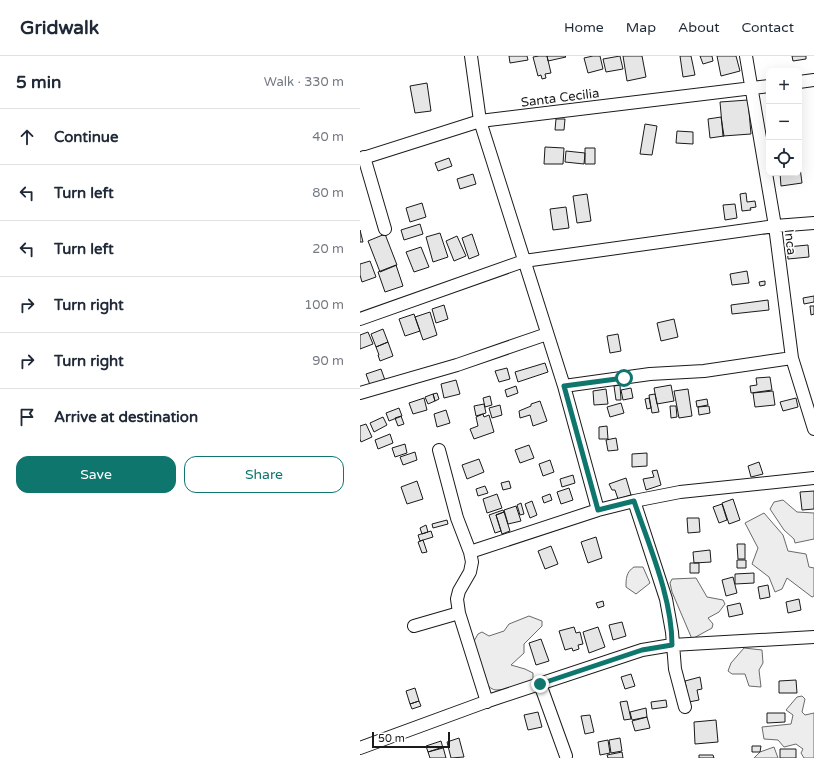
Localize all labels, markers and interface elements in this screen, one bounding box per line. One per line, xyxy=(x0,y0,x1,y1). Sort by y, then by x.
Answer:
text: Gridwalk xyxy=(20,17,99,39)
text: Home xyxy=(564,19,604,36)
text: Map xyxy=(626,19,656,36)
text: About xyxy=(678,19,720,36)
text: Contact xyxy=(742,19,794,36)
map controls xyxy=(766,68,802,176)
button: + xyxy=(766,68,802,104)
text: 5 min xyxy=(16,72,61,93)
text: Walk · 330 m xyxy=(264,74,344,90)
street label: Santa Cecilia xyxy=(520,85,600,111)
button: − xyxy=(766,104,802,140)
icon: ahead xyxy=(16,126,38,148)
text: Continue xyxy=(54,128,118,146)
text: 40 m xyxy=(312,129,344,145)
button: locate xyxy=(766,140,802,176)
icon: left xyxy=(16,182,38,204)
text: Turn left xyxy=(54,184,114,202)
text: 80 m xyxy=(312,185,344,201)
street label: Inca xyxy=(780,228,800,256)
icon: left xyxy=(16,238,38,260)
text: Turn left xyxy=(54,240,114,258)
text: 20 m xyxy=(312,241,344,257)
icon: right xyxy=(16,294,38,316)
text: Turn right xyxy=(54,296,124,314)
text: 100 m xyxy=(304,297,344,313)
icon: right xyxy=(16,350,38,372)
text: Turn right xyxy=(54,352,124,370)
text: 90 m xyxy=(312,353,344,369)
route start xyxy=(615,369,633,387)
icon: arrive xyxy=(16,406,38,428)
text: Arrive at destination xyxy=(54,408,198,426)
button: Save xyxy=(16,456,176,493)
button: Share xyxy=(184,456,344,493)
route end xyxy=(531,675,549,693)
scale bar xyxy=(372,730,450,749)
text: 50 m xyxy=(378,732,405,745)

